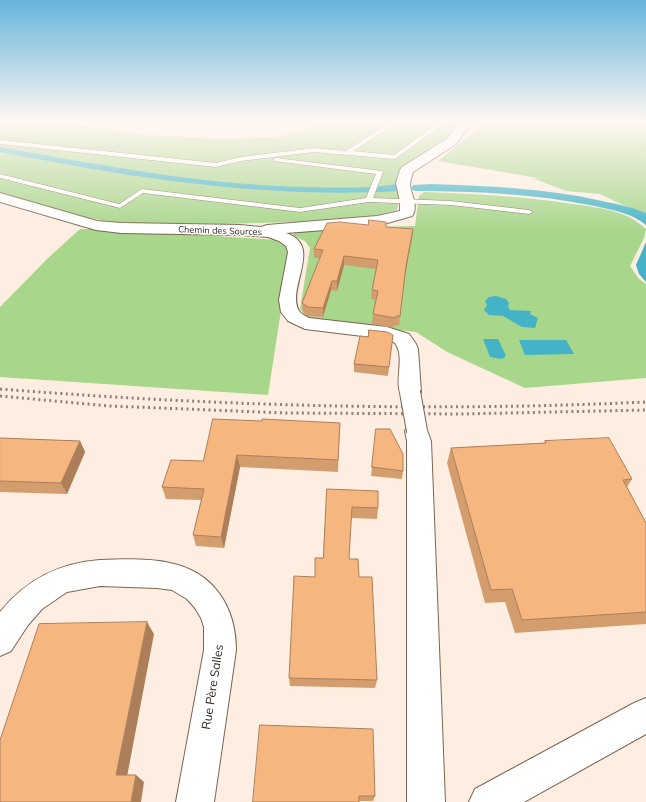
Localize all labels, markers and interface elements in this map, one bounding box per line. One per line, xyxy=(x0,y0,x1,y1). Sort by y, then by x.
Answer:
street label: Chemin des Sources xyxy=(178,224,262,238)
street label: Rue Père Salles xyxy=(199,644,227,730)

